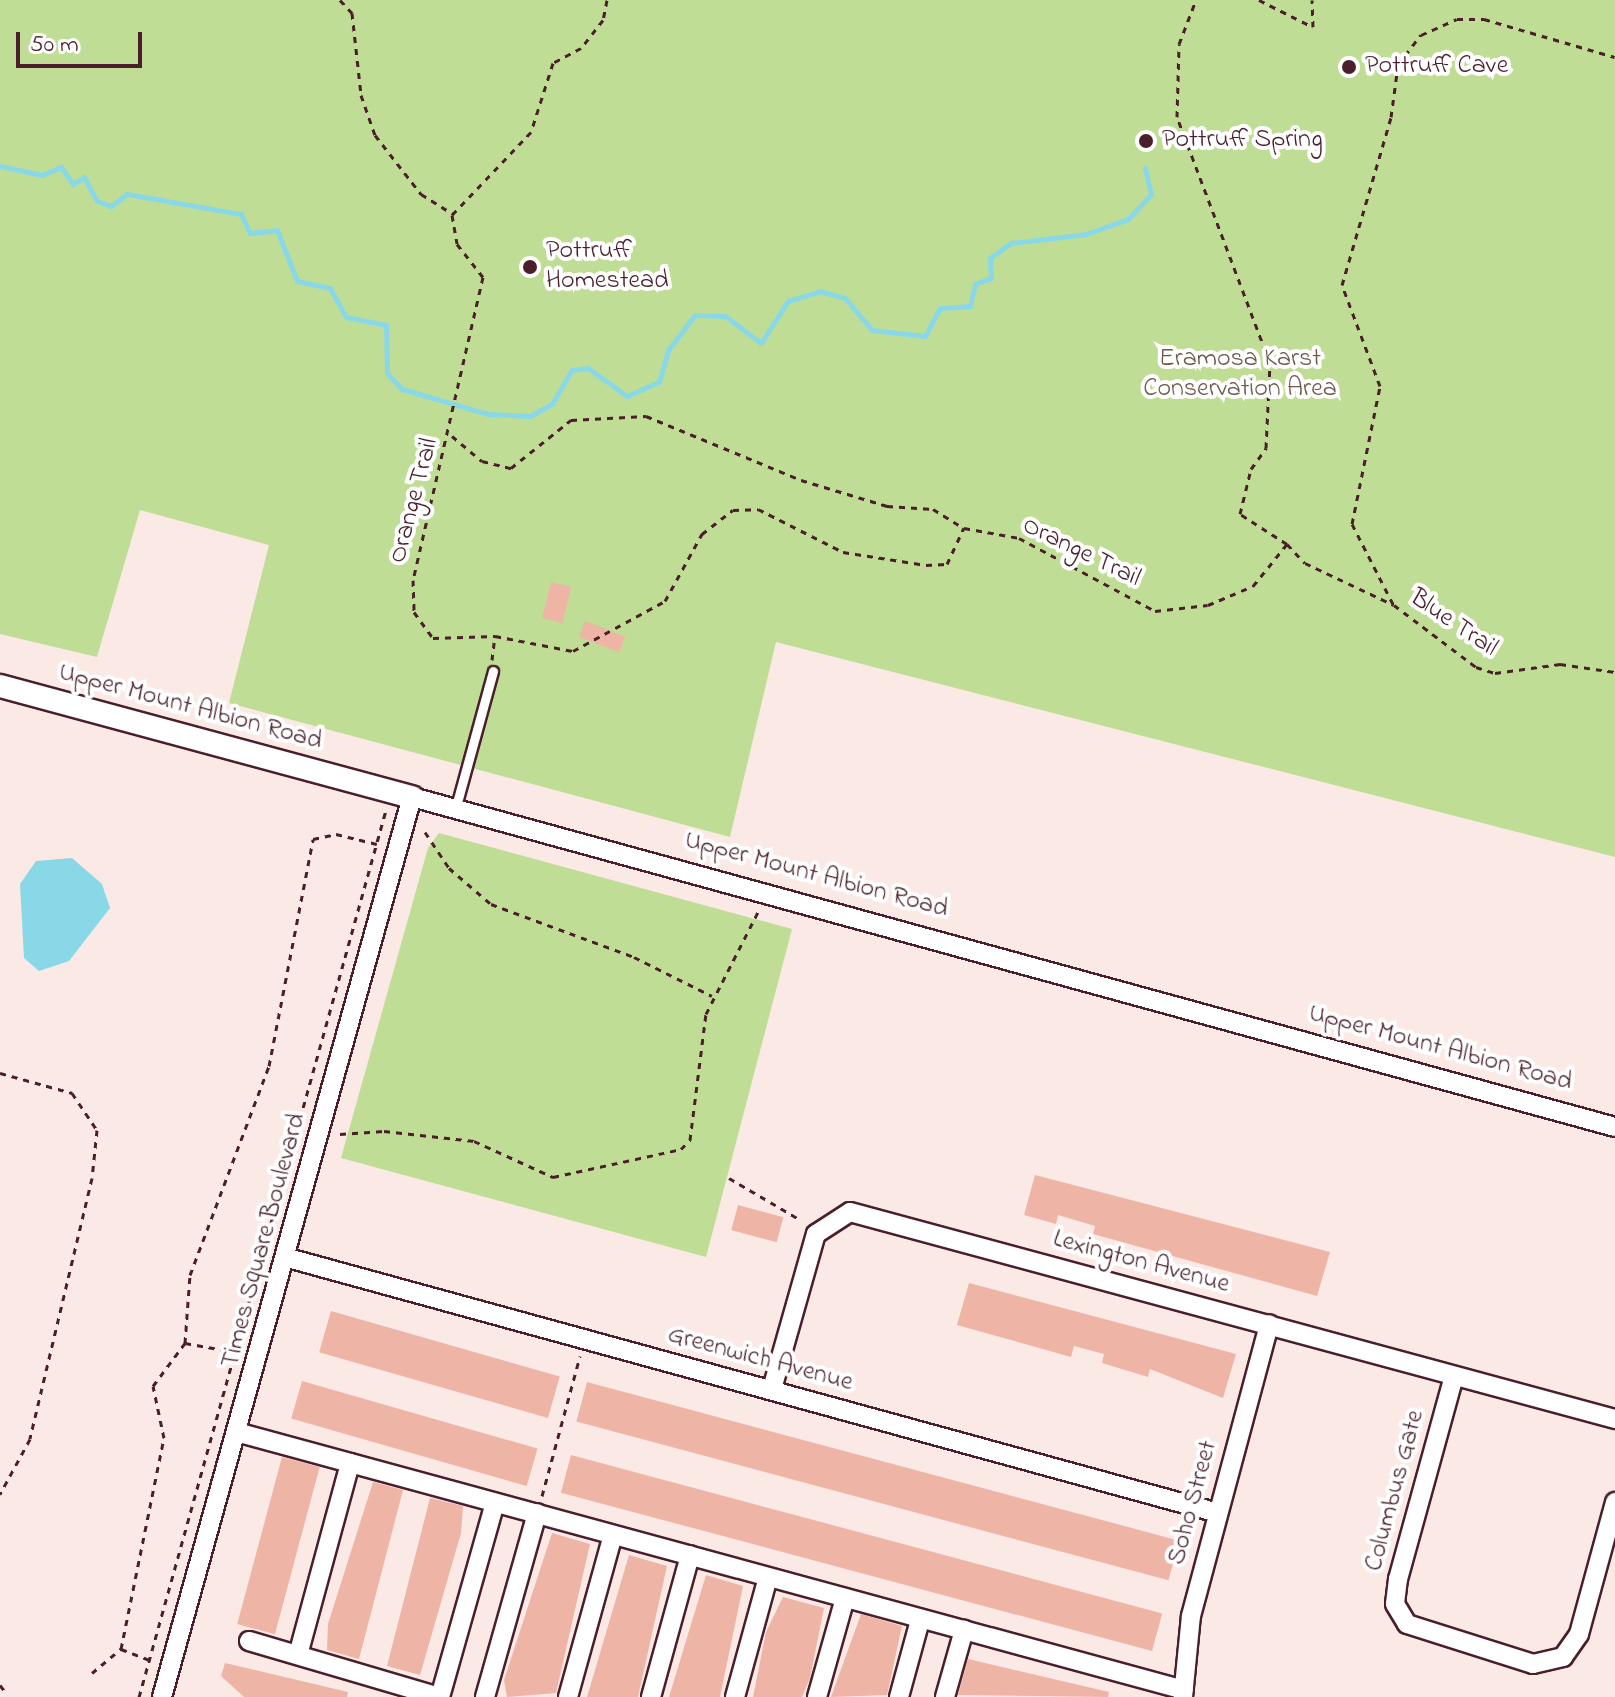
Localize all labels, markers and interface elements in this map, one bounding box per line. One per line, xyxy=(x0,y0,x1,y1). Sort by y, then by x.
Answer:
scale bar xyxy=(20,16,146,66)
text: 50 m xyxy=(30,28,79,63)
place label: Pottruff Cave xyxy=(1365,51,1508,83)
marker: Pottruff Cave xyxy=(1340,58,1358,76)
place label: Pottruff Spring xyxy=(1162,125,1323,157)
marker: Pottruff Spring xyxy=(1137,132,1155,150)
place label: Pottruff Homestead xyxy=(546,236,669,298)
marker: Pottruff Homestead xyxy=(521,258,539,276)
park label: Eramosa Karst Conservation Area xyxy=(1143,344,1337,406)
street label: Orange Trail xyxy=(383,435,447,567)
street label: Orange Trail xyxy=(1017,511,1145,595)
street label: Blue Trail xyxy=(1403,583,1503,665)
street label: Upper Mount Albion Road xyxy=(55,658,325,758)
street label: Upper Mount Albion Road xyxy=(681,826,951,926)
street label: Upper Mount Albion Road xyxy=(1305,999,1575,1099)
street label: Times Square Boulevard xyxy=(216,1110,314,1372)
street label: Lexington Avenue xyxy=(1049,1224,1233,1302)
street label: Greenwich Avenue xyxy=(664,1320,856,1400)
street label: Columbus Gate xyxy=(1360,1407,1432,1575)
street label: Soho Street xyxy=(1162,1437,1226,1569)

